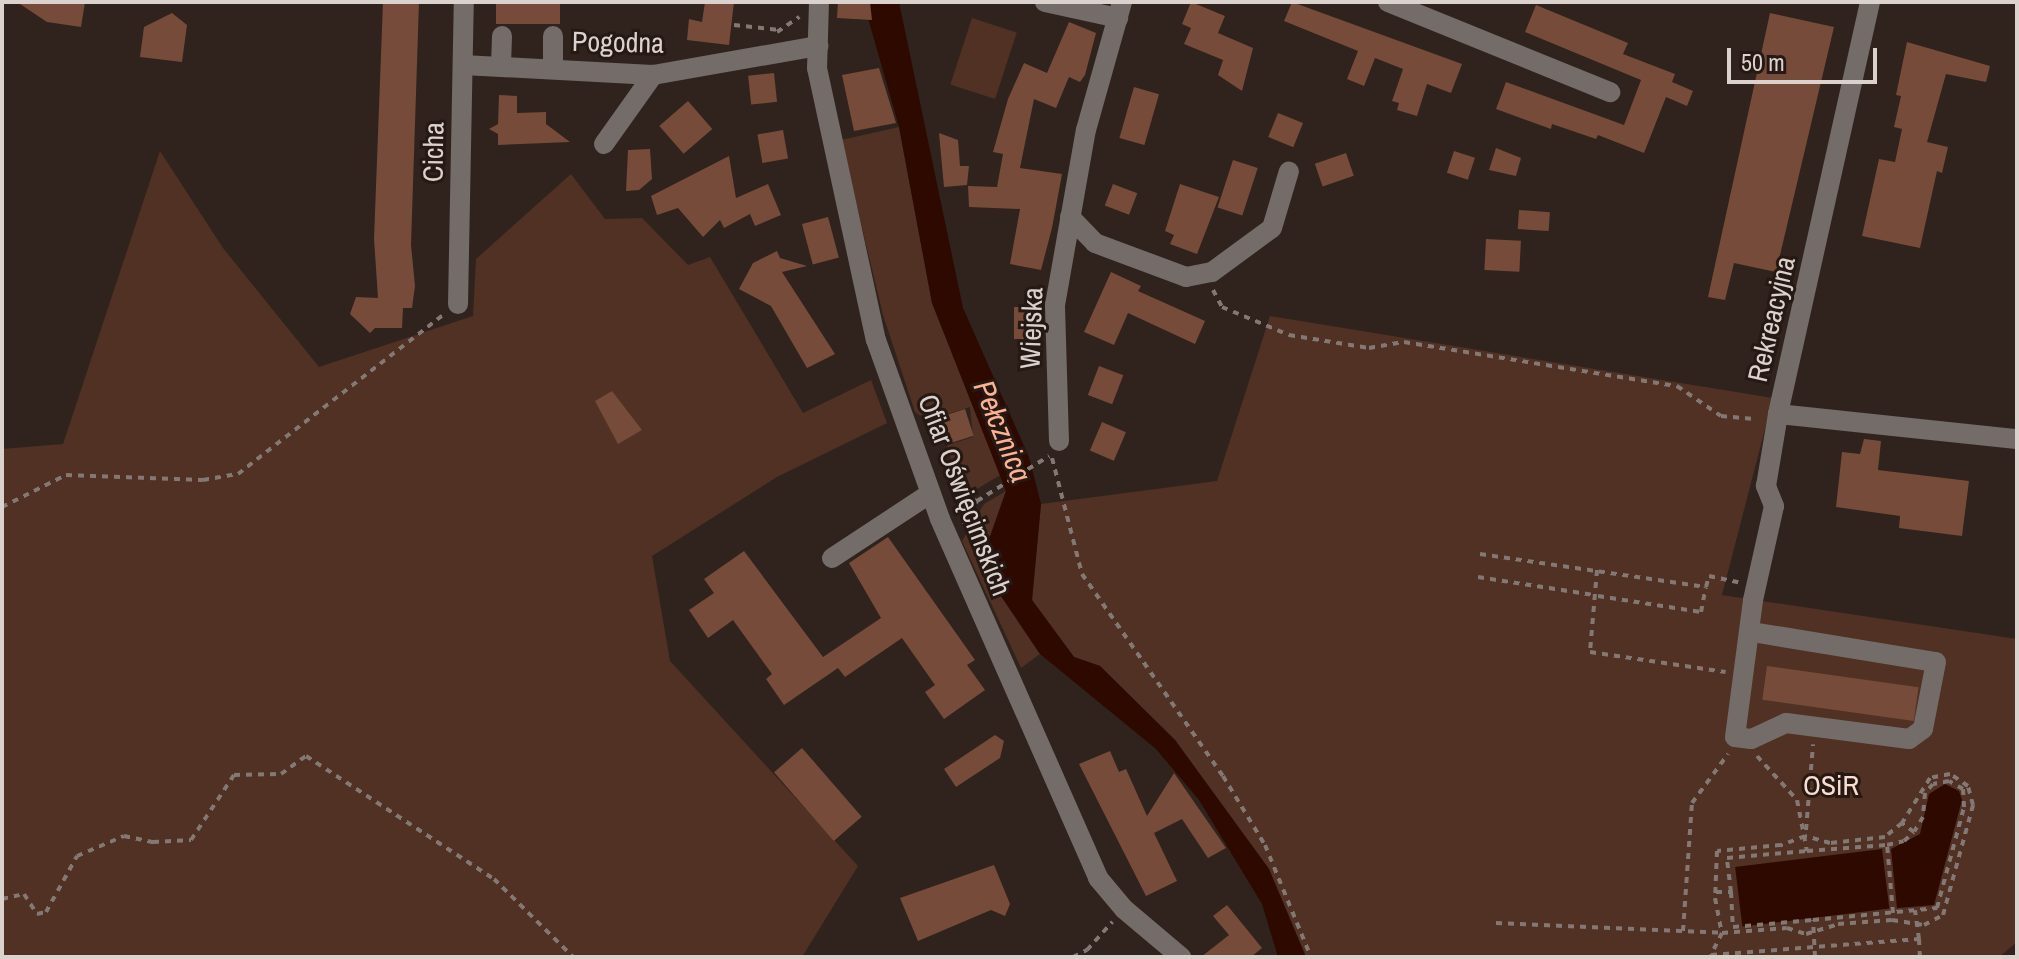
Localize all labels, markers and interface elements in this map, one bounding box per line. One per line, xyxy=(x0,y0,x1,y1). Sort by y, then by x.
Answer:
street label: Pogodna xyxy=(572,24,664,60)
scale bar xyxy=(1731,32,1881,82)
text: 50 m xyxy=(1741,46,1785,78)
street label: Cicha xyxy=(416,122,450,182)
street label: Rekreacyjna xyxy=(1740,253,1802,385)
street label: Wiejska xyxy=(1013,287,1049,369)
water label: Pełcznica xyxy=(966,375,1040,487)
street label: Ofiar Oświęcimskich xyxy=(911,390,1019,600)
park label: OSiR xyxy=(1803,768,1859,802)

